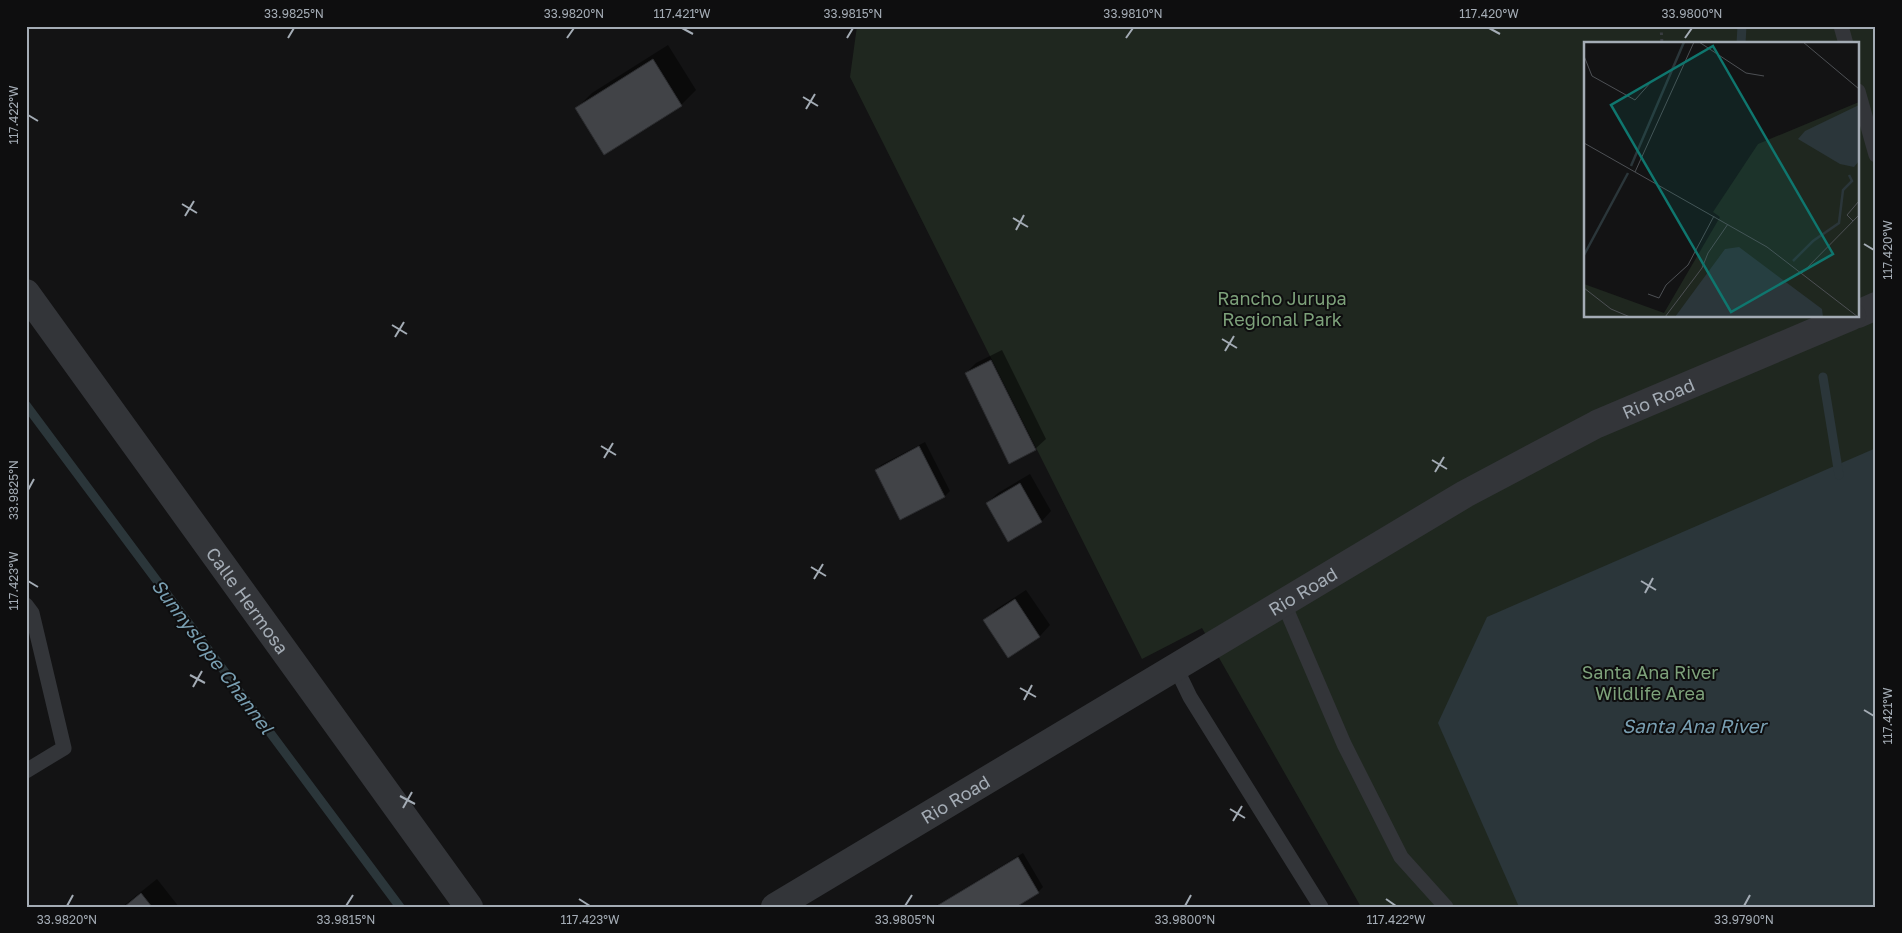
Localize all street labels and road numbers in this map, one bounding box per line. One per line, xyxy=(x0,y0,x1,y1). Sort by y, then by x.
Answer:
street label: Rio Road xyxy=(1619,373,1698,423)
street label: Calle Hermosa xyxy=(202,543,294,658)
street label: Rio Road xyxy=(1264,562,1341,620)
street label: Rio Road xyxy=(917,770,994,828)

